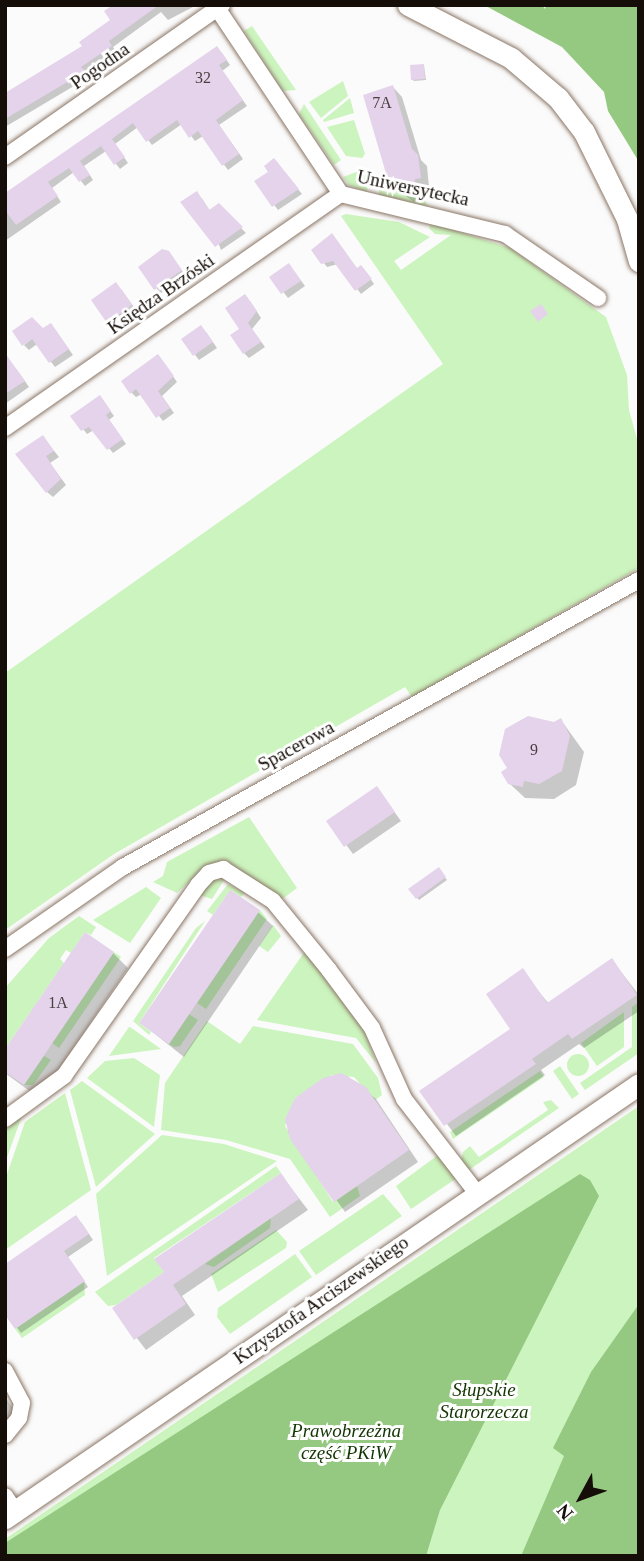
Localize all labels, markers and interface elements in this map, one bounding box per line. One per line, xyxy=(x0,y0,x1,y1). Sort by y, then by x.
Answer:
street label: Pogodna xyxy=(66,38,134,94)
house number: 32 xyxy=(195,68,211,88)
house number: 7A xyxy=(372,93,392,113)
street label: Uniwersytecka xyxy=(355,165,471,211)
street label: Księdza Brzóski xyxy=(103,249,219,339)
street label: Spacerowa xyxy=(254,716,338,776)
house number: 9 xyxy=(530,740,538,760)
house number: 1A xyxy=(48,993,68,1013)
street label: Krzysztofa Arciszewskiego xyxy=(229,1231,413,1369)
park label: Słupskie Starorzecza xyxy=(439,1379,529,1423)
park label: Prawobrzeżna część PKiW xyxy=(291,1420,401,1464)
north arrow xyxy=(546,1463,616,1533)
text: N xyxy=(552,1500,577,1524)

